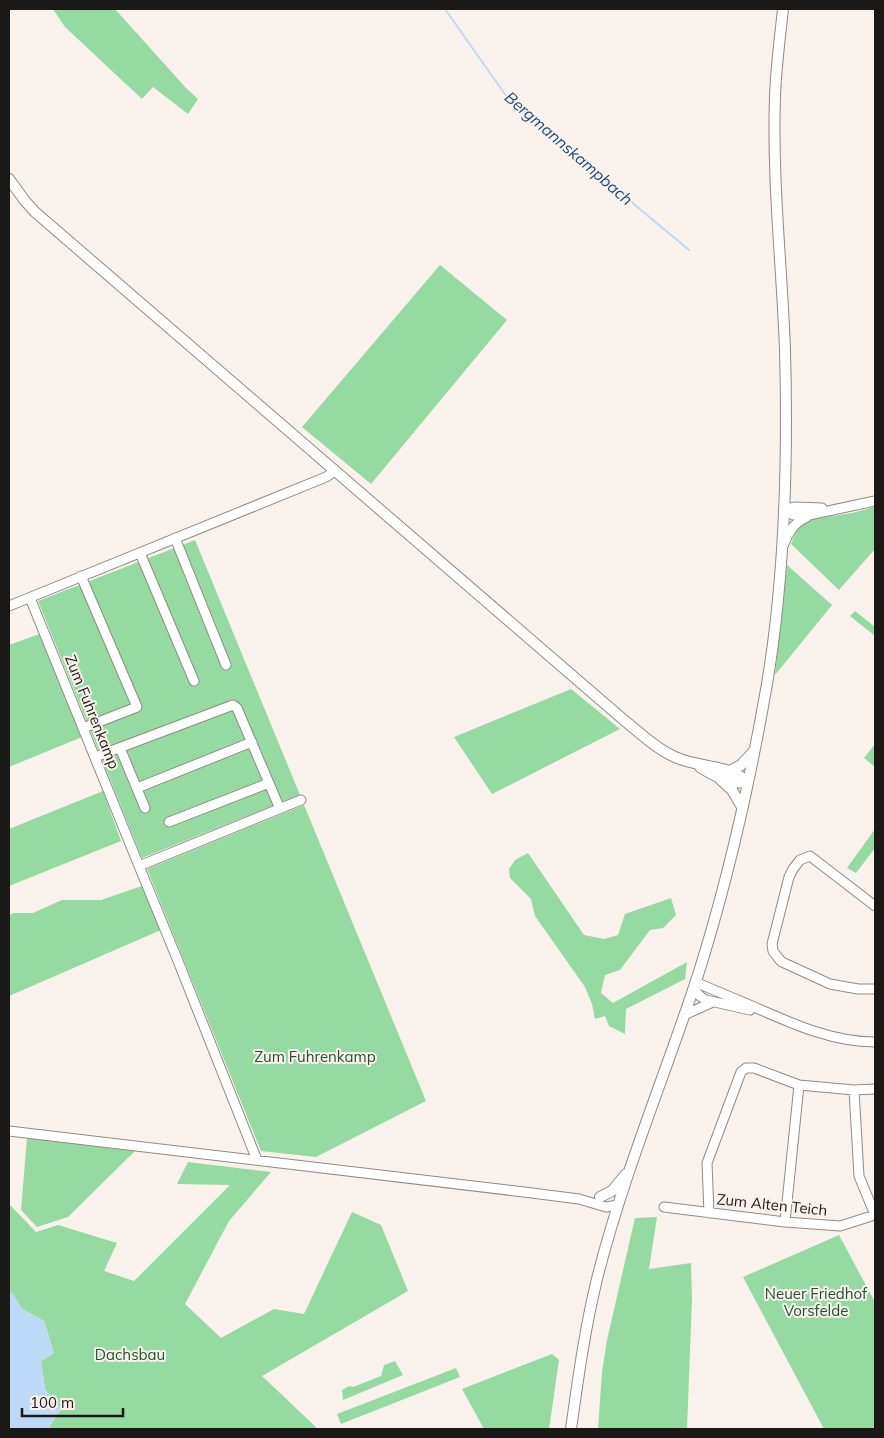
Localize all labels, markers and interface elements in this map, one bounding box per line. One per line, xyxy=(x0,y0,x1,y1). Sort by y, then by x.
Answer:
water label: Bergmannskampbach xyxy=(501,87,637,209)
street label: Zum Fuhrenkamp xyxy=(61,652,124,772)
park label: Zum Fuhrenkamp xyxy=(254,1047,376,1066)
street label: Zum Alten Teich xyxy=(716,1189,828,1220)
park label: Neuer Friedhof Vorsfelde xyxy=(765,1284,868,1320)
park label: Dachsbau xyxy=(95,1345,165,1364)
scale bar xyxy=(22,1386,124,1418)
text: 100 m xyxy=(30,1393,74,1412)

